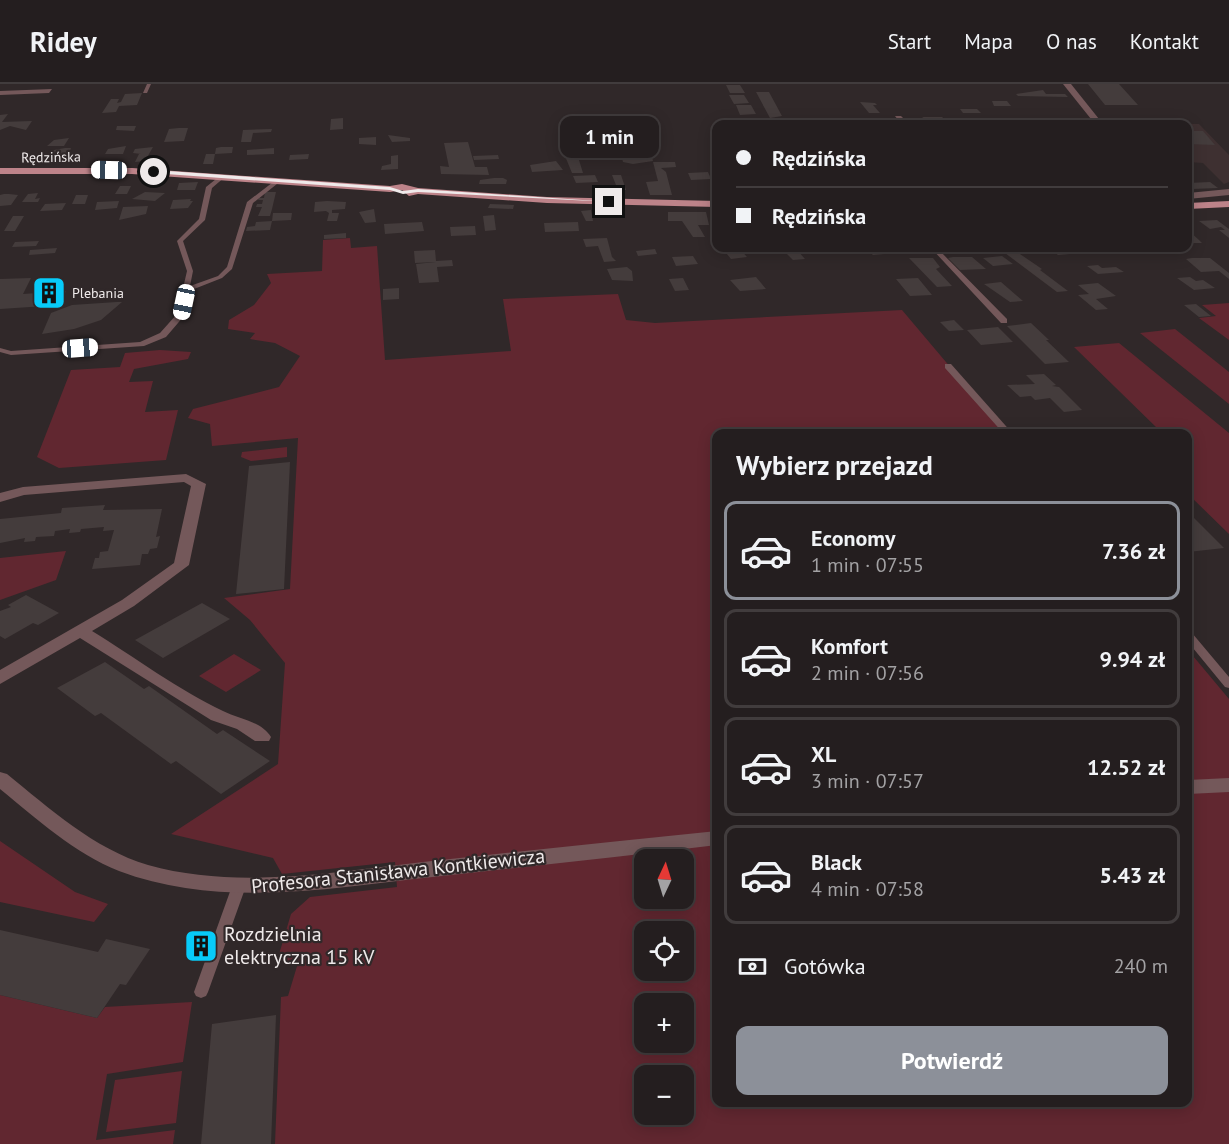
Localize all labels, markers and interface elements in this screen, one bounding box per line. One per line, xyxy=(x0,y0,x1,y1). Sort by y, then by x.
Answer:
text: Ridey xyxy=(30,23,97,60)
text: Start xyxy=(888,28,931,55)
text: Mapa xyxy=(964,28,1013,55)
text: O nas xyxy=(1046,28,1097,55)
text: Kontakt xyxy=(1130,28,1199,55)
callout: 1 min xyxy=(560,115,658,157)
text: 1 min xyxy=(585,124,634,150)
text: Rędzińska xyxy=(772,144,866,172)
street label: Rędzińska xyxy=(21,147,81,167)
route start xyxy=(140,158,167,185)
car xyxy=(91,161,127,179)
route end xyxy=(595,188,622,215)
text: Rędzińska xyxy=(772,202,866,230)
building icon: Plebania xyxy=(31,275,67,311)
car xyxy=(171,283,197,321)
place label: Plebania xyxy=(72,284,124,302)
car xyxy=(61,338,99,358)
text: Wybierz przejazd xyxy=(736,448,933,482)
icon: car xyxy=(739,524,793,578)
text: Economy xyxy=(811,524,895,552)
text: 7.36 zł xyxy=(1102,537,1165,565)
text: 1 min · 07:55 xyxy=(811,552,924,578)
icon: car xyxy=(739,632,793,686)
text: Komfort xyxy=(811,632,888,660)
text: 9.94 zł xyxy=(1100,645,1165,673)
text: 2 min · 07:56 xyxy=(811,660,924,686)
icon: car xyxy=(739,740,793,794)
text: XL xyxy=(811,740,836,768)
text: 12.52 zł xyxy=(1087,753,1165,781)
text: 3 min · 07:57 xyxy=(811,768,924,794)
street label: Profesora Stanisława Kontkiewicza xyxy=(250,843,546,899)
icon: car xyxy=(739,848,793,902)
text: Black xyxy=(811,848,862,876)
north arrow xyxy=(634,849,694,909)
map controls xyxy=(634,849,694,1125)
text: 5.43 zł xyxy=(1100,861,1165,889)
text: 4 min · 07:58 xyxy=(811,876,924,902)
place label: Rozdzielnia elektryczna 15 kV xyxy=(224,921,375,970)
button: locate xyxy=(634,921,694,981)
building icon: Rozdzielnia elektryczna 15 kV xyxy=(183,928,219,964)
icon: cash xyxy=(736,950,769,983)
text: Gotówka xyxy=(784,952,866,980)
text: 240 m xyxy=(1114,953,1168,979)
button: + xyxy=(634,993,694,1053)
button: Potwierdź xyxy=(736,1026,1168,1095)
button: − xyxy=(634,1065,694,1125)

